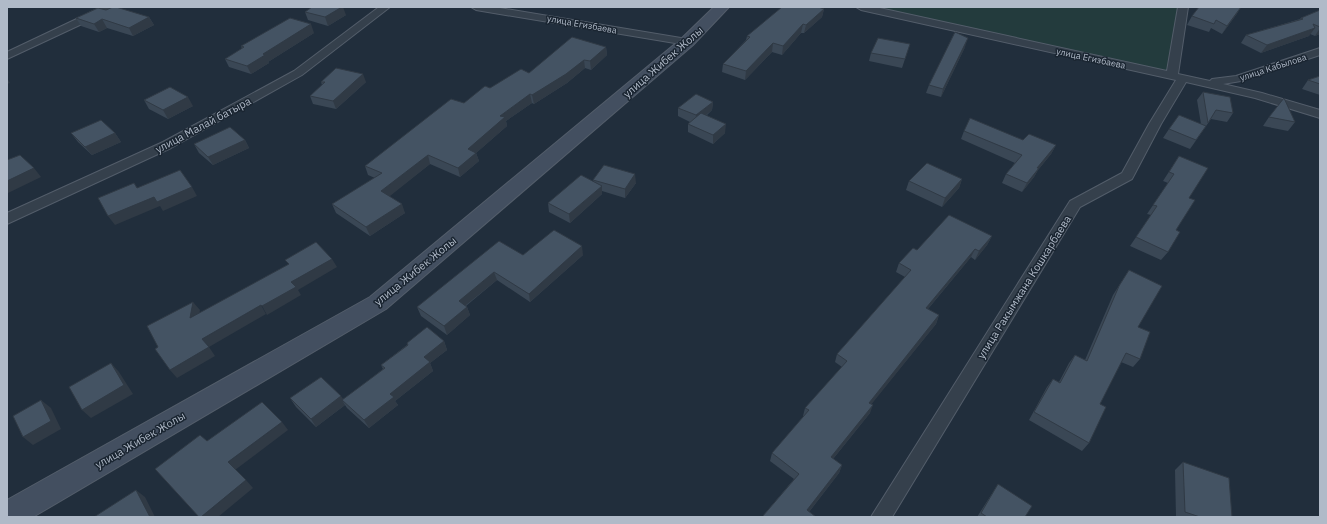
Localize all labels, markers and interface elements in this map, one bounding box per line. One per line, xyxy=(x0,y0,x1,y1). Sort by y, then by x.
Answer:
street label: улица Егизбаева xyxy=(546,12,618,36)
street label: улица Жибек Жолы xyxy=(620,23,706,101)
street label: улица Егизбаева xyxy=(1055,45,1127,71)
street label: улица Кабылова xyxy=(1238,51,1308,83)
street label: улица Малай батыра xyxy=(153,94,253,156)
street label: улица Ракымжана Кошкарбаева xyxy=(974,213,1074,361)
street label: улица Жибек Жолы xyxy=(371,233,459,308)
street label: улица Жибек Жолы xyxy=(92,408,188,472)

